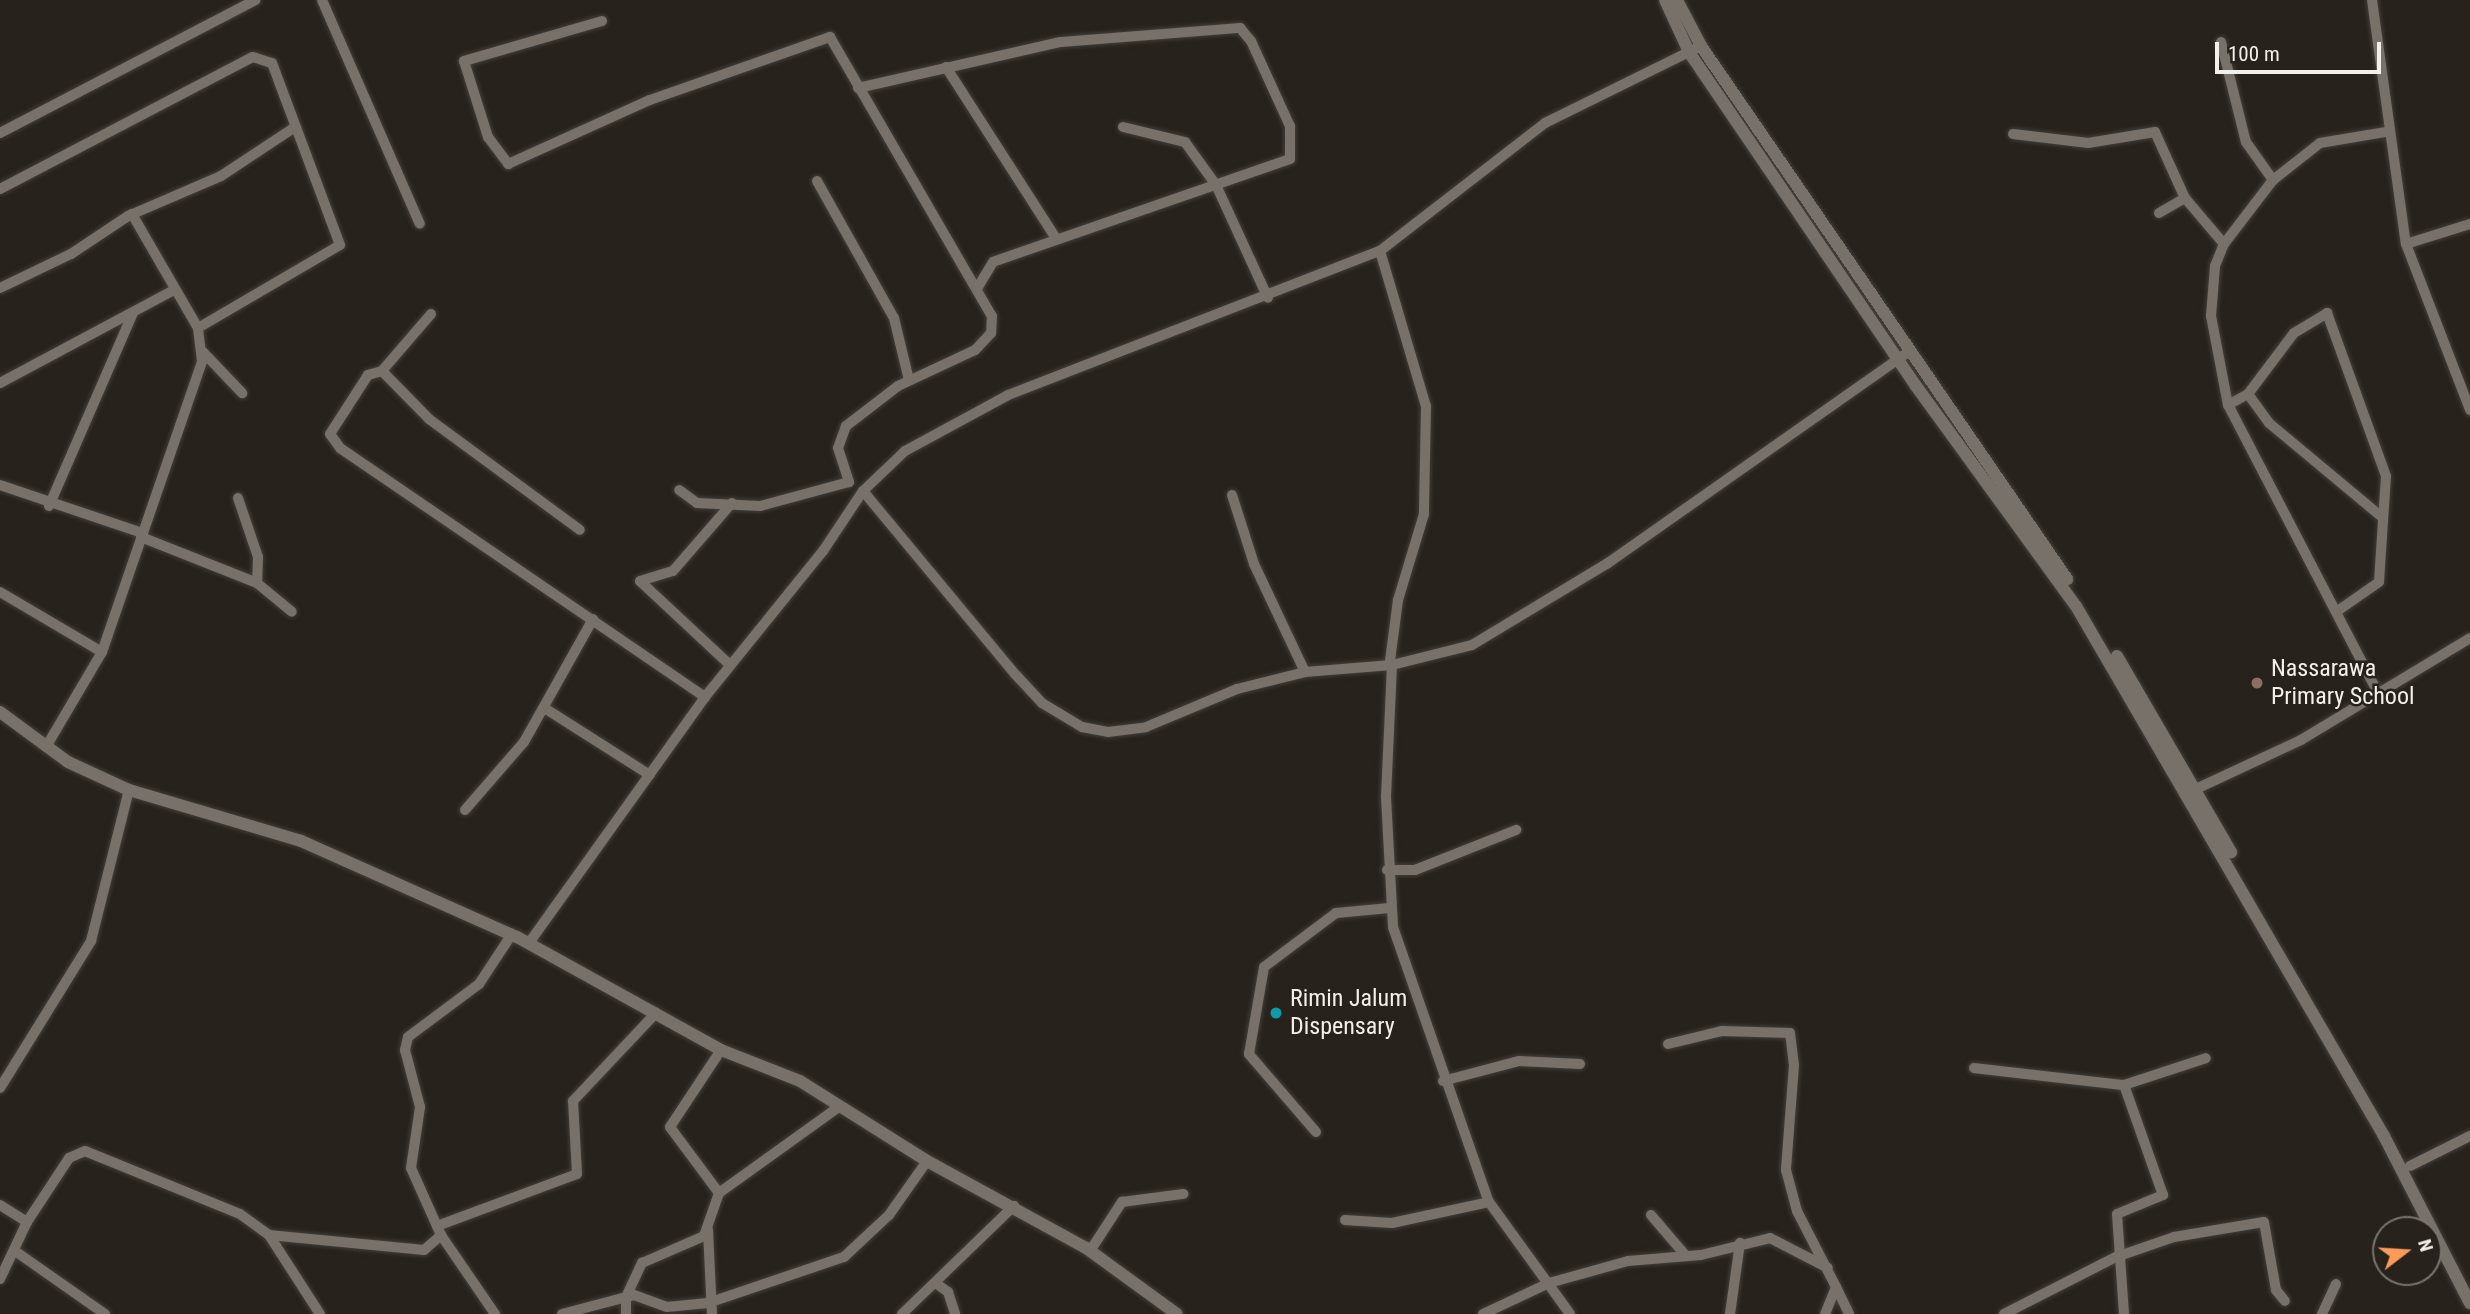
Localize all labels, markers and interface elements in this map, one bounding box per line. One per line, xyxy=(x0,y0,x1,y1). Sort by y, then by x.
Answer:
scale bar xyxy=(2218,28,2384,72)
text: 100 m xyxy=(2228,42,2280,66)
place label: Nassarawa Primary School xyxy=(2271,655,2414,711)
marker: Nassarawa Primary School xyxy=(2249,675,2265,691)
place label: Rimin Jalum Dispensary xyxy=(1290,985,1407,1041)
marker: Rimin Jalum Dispensary xyxy=(1268,1005,1284,1021)
north arrow xyxy=(2372,1216,2442,1286)
text: N xyxy=(2413,1236,2438,1254)

